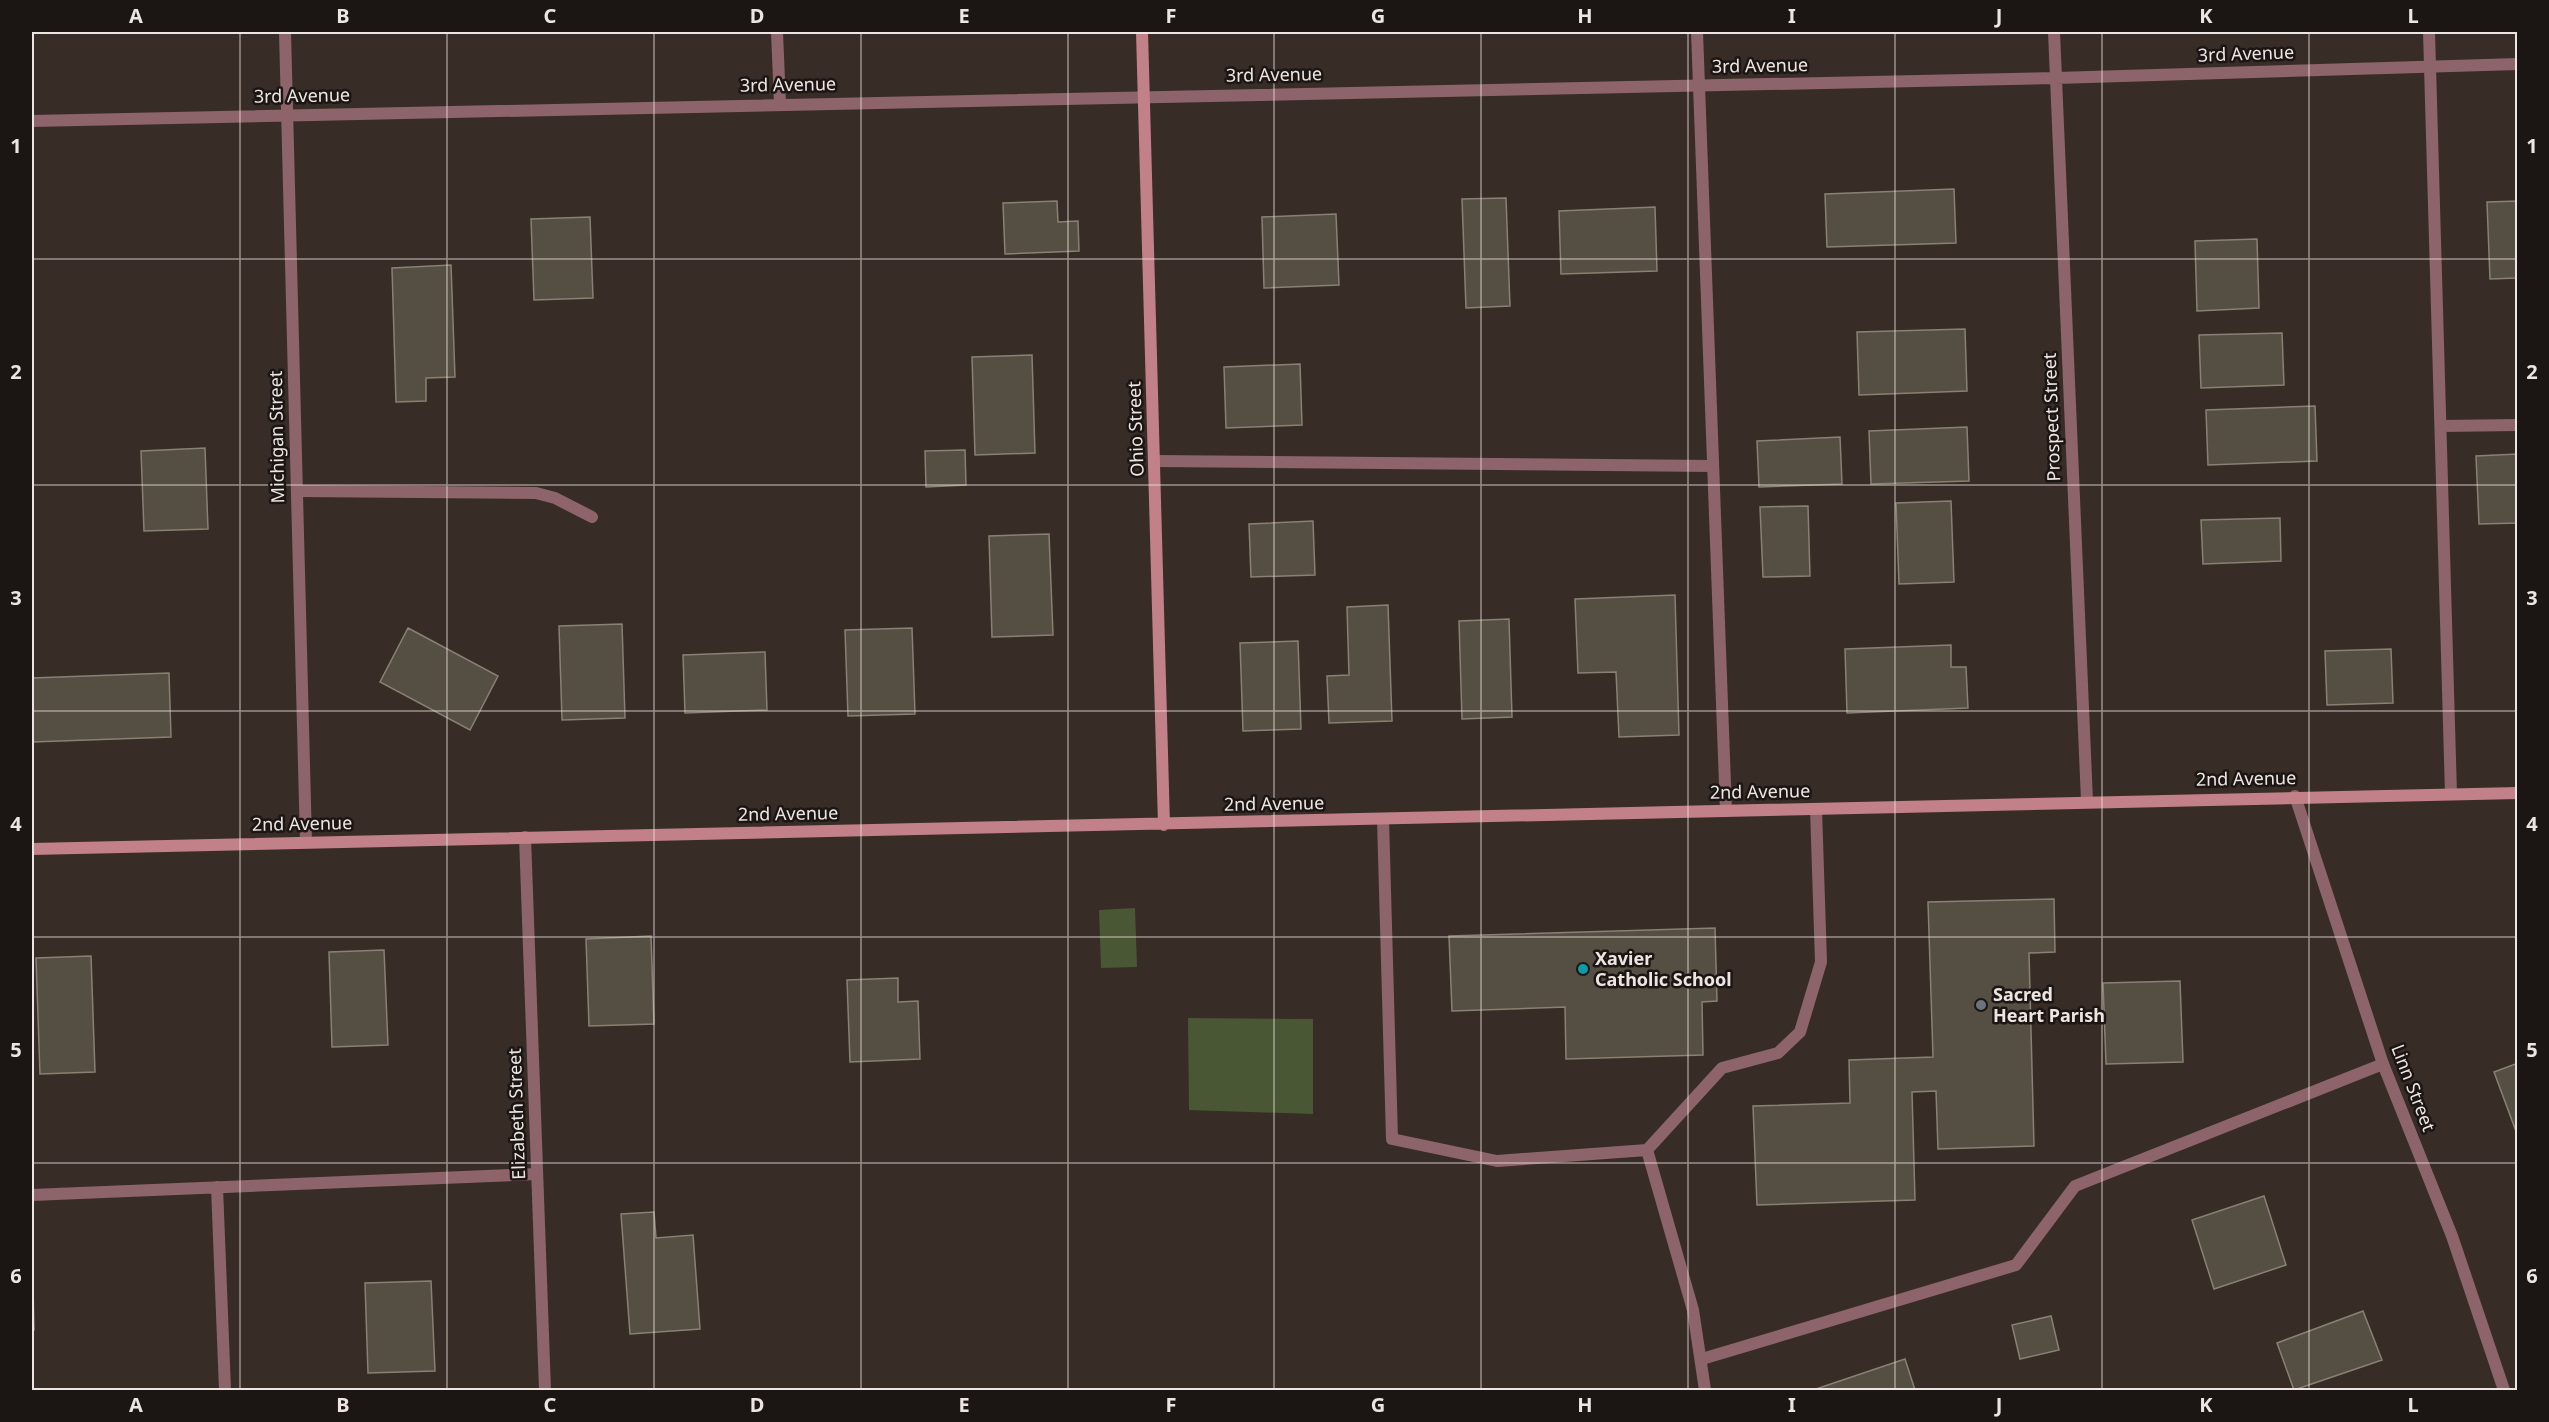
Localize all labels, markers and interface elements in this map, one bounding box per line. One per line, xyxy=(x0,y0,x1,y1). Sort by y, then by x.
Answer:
text: A xyxy=(129,2,143,29)
text: B xyxy=(336,2,350,29)
text: C xyxy=(544,2,557,29)
text: D xyxy=(750,2,764,29)
text: E xyxy=(958,2,970,29)
text: F xyxy=(1166,2,1176,29)
text: G xyxy=(1371,2,1385,29)
text: H xyxy=(1577,2,1593,29)
text: I xyxy=(1788,2,1796,29)
text: J xyxy=(1994,2,2002,29)
text: K xyxy=(2199,2,2213,29)
text: L xyxy=(2407,2,2419,29)
street label: 3rd Avenue xyxy=(2197,39,2295,67)
street label: 3rd Avenue xyxy=(1712,52,1808,78)
street label: 3rd Avenue xyxy=(1226,61,1322,87)
street label: 3rd Avenue xyxy=(740,71,836,97)
street label: 3rd Avenue xyxy=(254,82,350,108)
text: 1 xyxy=(10,132,22,159)
text: 1 xyxy=(2526,132,2538,159)
street label: Prospect Street xyxy=(2037,352,2065,482)
text: 2 xyxy=(10,358,22,385)
text: 2 xyxy=(2526,358,2538,385)
street label: Michigan Street xyxy=(263,370,289,504)
street label: Ohio Street xyxy=(1121,380,1149,477)
text: 3 xyxy=(10,584,22,611)
text: 3 xyxy=(2526,584,2538,611)
street label: 2nd Avenue xyxy=(2196,765,2296,791)
street label: 2nd Avenue xyxy=(1710,778,1810,804)
street label: 2nd Avenue xyxy=(1224,790,1324,816)
street label: 2nd Avenue xyxy=(738,800,838,826)
text: 4 xyxy=(10,810,22,837)
street label: 2nd Avenue xyxy=(252,810,352,836)
text: 4 xyxy=(2526,810,2538,837)
place label: Xavier Catholic School xyxy=(1595,946,1732,991)
marker: Xavier Catholic School xyxy=(1576,962,1590,976)
place label: Sacred Heart Parish xyxy=(1993,982,2105,1027)
marker: Sacred Heart Parish xyxy=(1974,998,1988,1012)
text: 5 xyxy=(10,1036,22,1063)
text: 5 xyxy=(2526,1036,2538,1063)
street label: Linn Street xyxy=(2386,1041,2442,1135)
street label: Elizabeth Street xyxy=(502,1047,530,1180)
text: 6 xyxy=(10,1262,22,1289)
text: 6 xyxy=(2526,1262,2538,1289)
text: A xyxy=(129,1391,143,1418)
text: B xyxy=(336,1391,350,1418)
text: C xyxy=(544,1391,557,1418)
text: D xyxy=(750,1391,764,1418)
text: E xyxy=(958,1391,970,1418)
text: F xyxy=(1166,1391,1176,1418)
text: G xyxy=(1371,1391,1385,1418)
text: H xyxy=(1577,1391,1593,1418)
text: I xyxy=(1788,1391,1796,1418)
text: J xyxy=(1994,1391,2002,1418)
text: K xyxy=(2199,1391,2213,1418)
text: L xyxy=(2407,1391,2419,1418)

